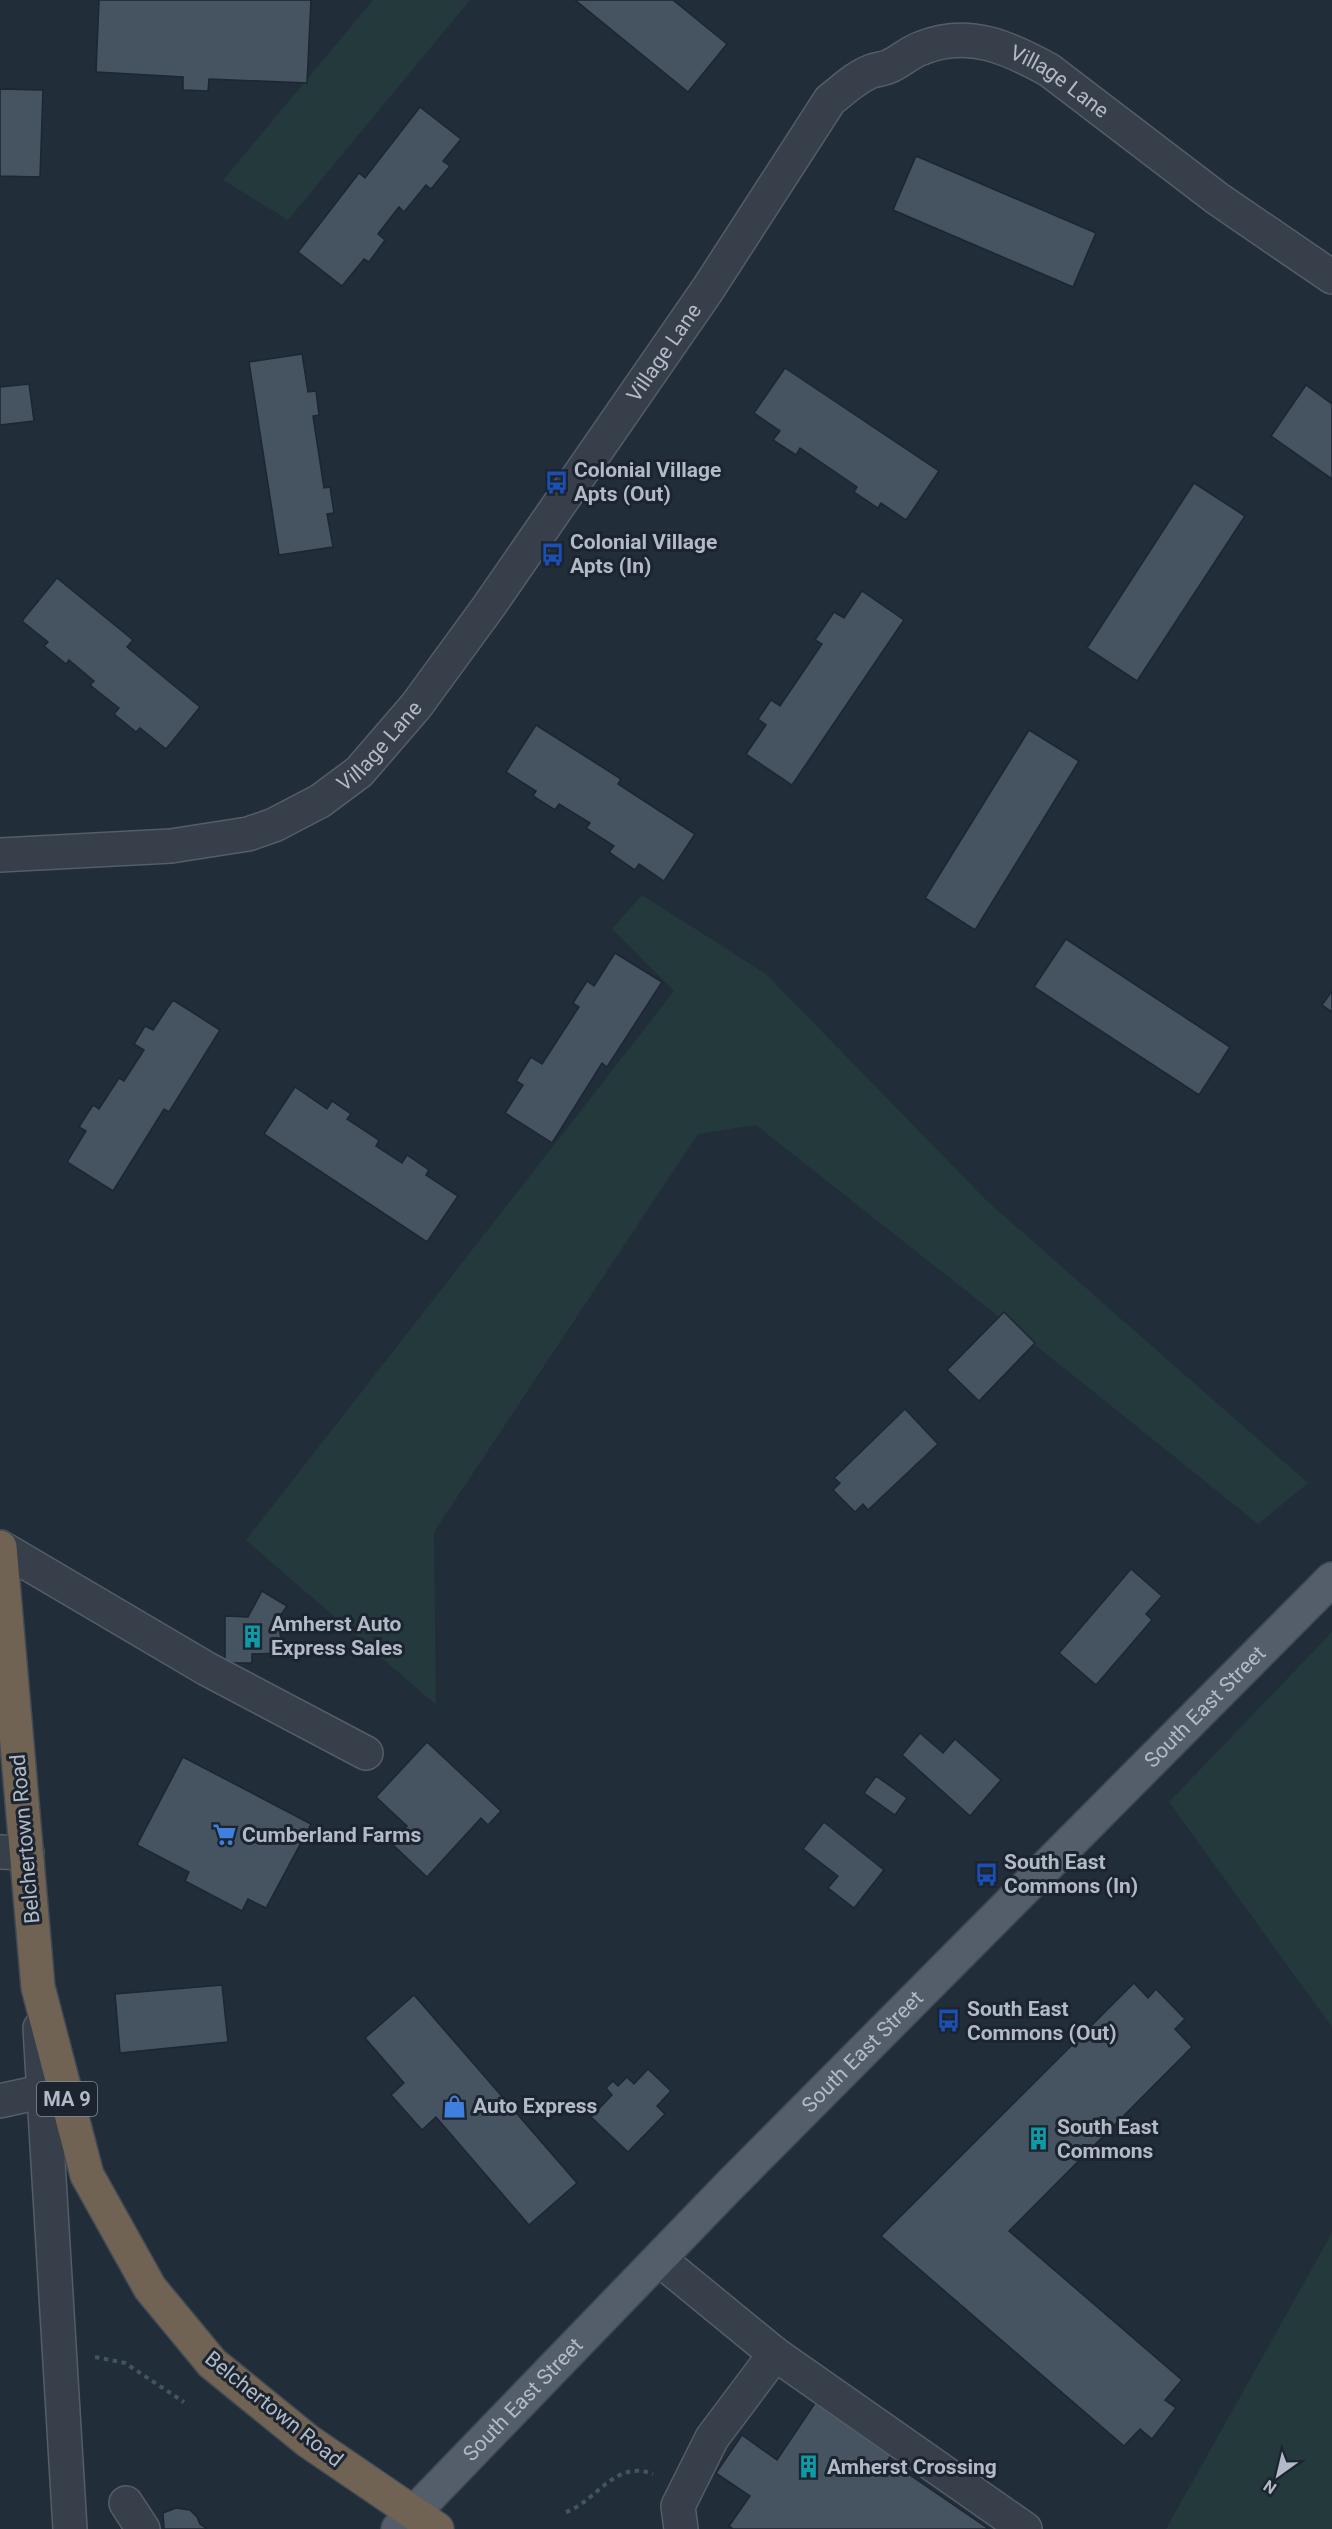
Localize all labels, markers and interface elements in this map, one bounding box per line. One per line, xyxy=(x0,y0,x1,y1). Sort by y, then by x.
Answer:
street label: Village Lane xyxy=(1007,40,1113,123)
street label: Village Lane xyxy=(622,299,706,406)
place label: Colonial Village Apts (Out) xyxy=(574,458,721,506)
bus stop icon: Colonial Village Apts (Out) xyxy=(543,469,569,495)
place label: Colonial Village Apts (In) xyxy=(570,530,717,578)
bus stop icon: Colonial Village Apts (In) xyxy=(539,541,565,567)
street label: Village Lane xyxy=(333,696,427,796)
place label: Amherst Auto Express Sales xyxy=(271,1612,403,1660)
building icon: Amherst Auto Express Sales xyxy=(240,1623,266,1649)
street label: South East Street xyxy=(1140,1641,1270,1773)
street label: Belchertown Road xyxy=(6,1753,44,1925)
supermarket icon: Cumberland Farms xyxy=(211,1822,237,1848)
place label: Cumberland Farms xyxy=(242,1823,421,1847)
place label: South East Commons (In) xyxy=(1004,1850,1138,1898)
bus stop icon: South East Commons (In) xyxy=(973,1861,999,1887)
street label: South East Street xyxy=(797,1986,928,2117)
place label: South East Commons (Out) xyxy=(967,1997,1117,2045)
bus stop icon: South East Commons (Out) xyxy=(936,2008,962,2034)
road number: MA 9 xyxy=(37,2082,97,2116)
shop icon: Auto Express xyxy=(442,2093,468,2119)
place label: Auto Express xyxy=(473,2094,598,2118)
place label: South East Commons xyxy=(1057,2115,1159,2163)
building icon: South East Commons xyxy=(1026,2126,1052,2152)
street label: South East Street xyxy=(458,2333,588,2466)
street label: Belchertown Road xyxy=(200,2346,348,2472)
north arrow xyxy=(1248,2445,1308,2505)
building icon: Amherst Crossing xyxy=(796,2454,822,2480)
place label: Amherst Crossing xyxy=(827,2455,997,2479)
text: N xyxy=(1260,2476,1280,2498)

